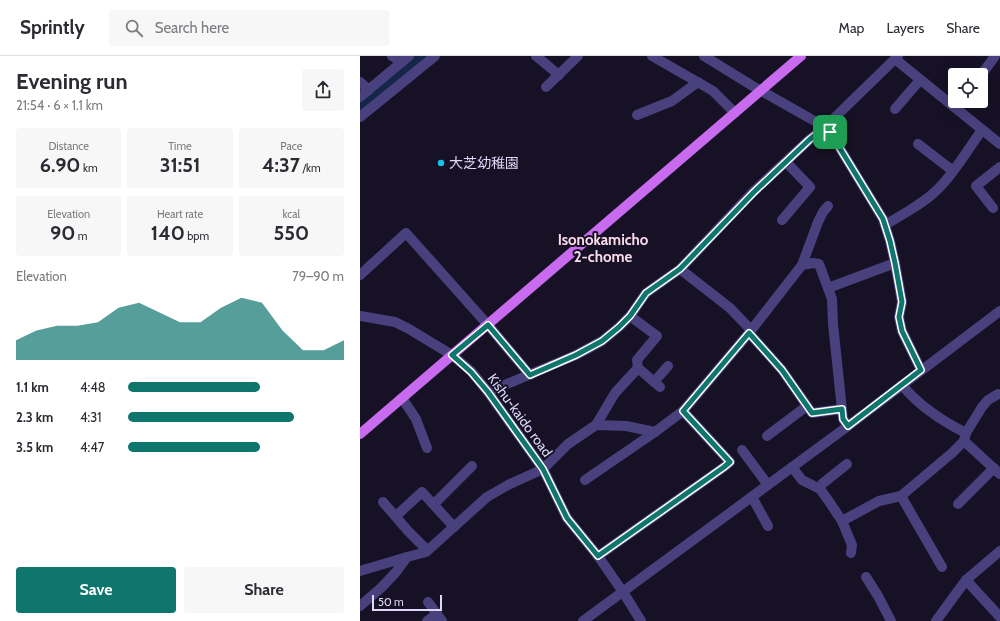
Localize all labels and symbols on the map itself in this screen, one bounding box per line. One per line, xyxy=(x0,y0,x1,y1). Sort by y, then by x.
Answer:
pin xyxy=(813,115,847,149)
place label: 大芝幼稚園 xyxy=(449,154,519,172)
marker: 大芝幼稚園 xyxy=(436,158,446,168)
district label: Isonokamicho 2-chome xyxy=(558,231,649,266)
street label: Kishu-kaido road xyxy=(484,370,556,460)
scale bar xyxy=(372,593,442,612)

